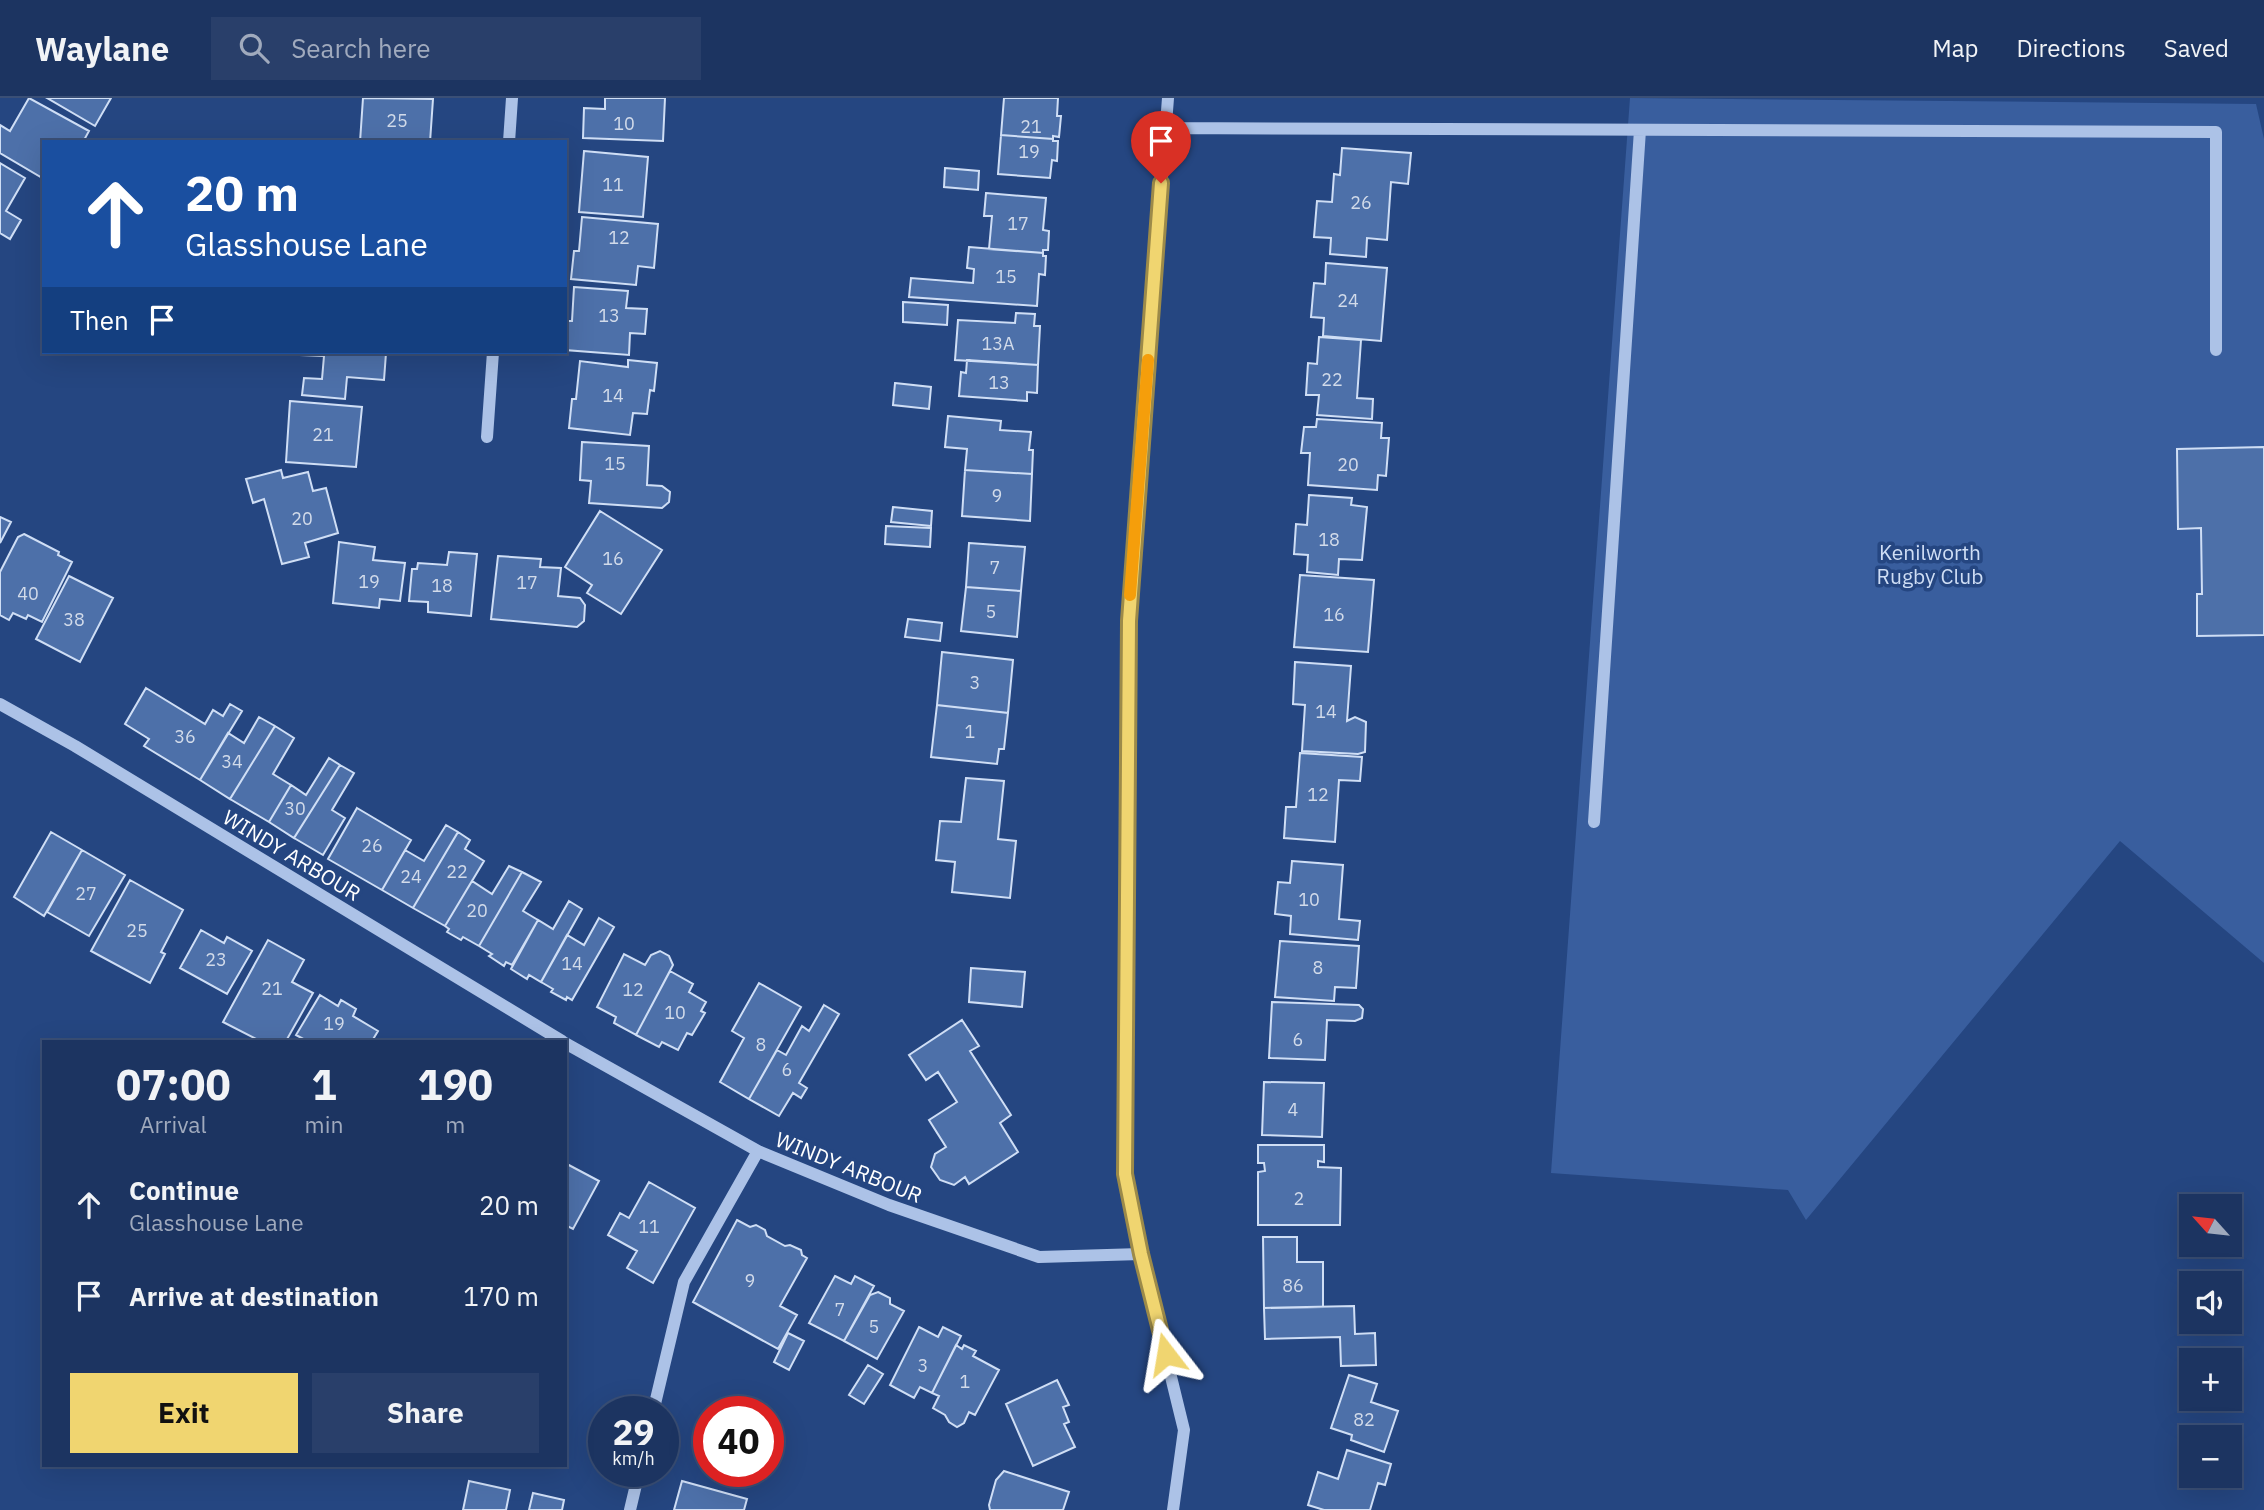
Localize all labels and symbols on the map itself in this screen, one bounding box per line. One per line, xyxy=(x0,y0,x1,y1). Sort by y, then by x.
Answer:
house number: 25 xyxy=(386,109,408,132)
pin xyxy=(1131,111,1191,183)
house number: 10 xyxy=(613,112,635,135)
house number: 21 xyxy=(1020,115,1042,138)
house number: 19 xyxy=(1018,140,1040,163)
house number: 11 xyxy=(602,173,624,196)
house number: 26 xyxy=(1350,191,1372,214)
house number: 17 xyxy=(1007,212,1029,235)
house number: 12 xyxy=(608,226,630,249)
house number: 15 xyxy=(995,265,1017,288)
house number: 24 xyxy=(1337,289,1359,312)
house number: 13 xyxy=(598,304,620,327)
house number: 13A xyxy=(981,332,1015,355)
house number: 22 xyxy=(1321,368,1343,391)
house number: 13 xyxy=(988,371,1010,394)
house number: 14 xyxy=(602,384,624,407)
house number: 21 xyxy=(312,423,334,446)
house number: 15 xyxy=(604,452,626,475)
house number: 20 xyxy=(1337,453,1359,476)
house number: 9 xyxy=(992,484,1002,507)
house number: 20 xyxy=(291,507,313,530)
house number: 18 xyxy=(1318,528,1340,551)
park label: Kenilworth Rugby Club xyxy=(1877,538,1983,590)
house number: 16 xyxy=(602,547,624,570)
house number: 7 xyxy=(990,556,1000,579)
house number: 19 xyxy=(358,570,380,593)
house number: 17 xyxy=(516,571,538,594)
house number: 18 xyxy=(431,574,453,597)
house number: 40 xyxy=(17,582,39,605)
house number: 5 xyxy=(986,600,996,623)
house number: 16 xyxy=(1323,603,1345,626)
house number: 38 xyxy=(63,608,85,631)
house number: 3 xyxy=(970,671,980,694)
house number: 14 xyxy=(1315,700,1337,723)
house number: 1 xyxy=(965,720,975,743)
house number: 36 xyxy=(174,725,196,748)
house number: 34 xyxy=(221,750,243,773)
house number: 12 xyxy=(1307,783,1329,806)
house number: 30 xyxy=(284,797,306,820)
street label: WINDY ARBOUR xyxy=(218,803,366,907)
house number: 26 xyxy=(361,834,383,857)
house number: 22 xyxy=(446,860,468,883)
house number: 24 xyxy=(400,865,422,888)
house number: 27 xyxy=(75,882,97,905)
house number: 10 xyxy=(1298,888,1320,911)
house number: 20 xyxy=(466,899,488,922)
house number: 25 xyxy=(126,919,148,942)
house number: 23 xyxy=(205,948,227,971)
house number: 14 xyxy=(561,952,583,975)
house number: 8 xyxy=(1313,956,1323,979)
house number: 21 xyxy=(261,977,283,1000)
house number: 12 xyxy=(622,978,644,1001)
house number: 10 xyxy=(664,1001,686,1024)
house number: 19 xyxy=(323,1012,345,1035)
house number: 6 xyxy=(1293,1028,1303,1051)
house number: 8 xyxy=(756,1033,766,1056)
house number: 6 xyxy=(782,1058,792,1081)
house number: 4 xyxy=(1288,1098,1299,1121)
street label: WINDY ARBOUR xyxy=(771,1125,927,1209)
house number: 2 xyxy=(1294,1187,1304,1210)
north arrow xyxy=(2179,1194,2242,1256)
house number: 11 xyxy=(638,1215,660,1238)
house number: 9 xyxy=(745,1269,755,1292)
house number: 86 xyxy=(1282,1274,1304,1297)
house number: 7 xyxy=(835,1298,845,1321)
house number: 5 xyxy=(869,1315,879,1338)
position arrow xyxy=(1129,1317,1203,1391)
house number: 3 xyxy=(918,1354,928,1377)
house number: 1 xyxy=(960,1370,970,1393)
speed limit sign: 40 xyxy=(693,1396,784,1487)
house number: 82 xyxy=(1353,1408,1375,1431)

